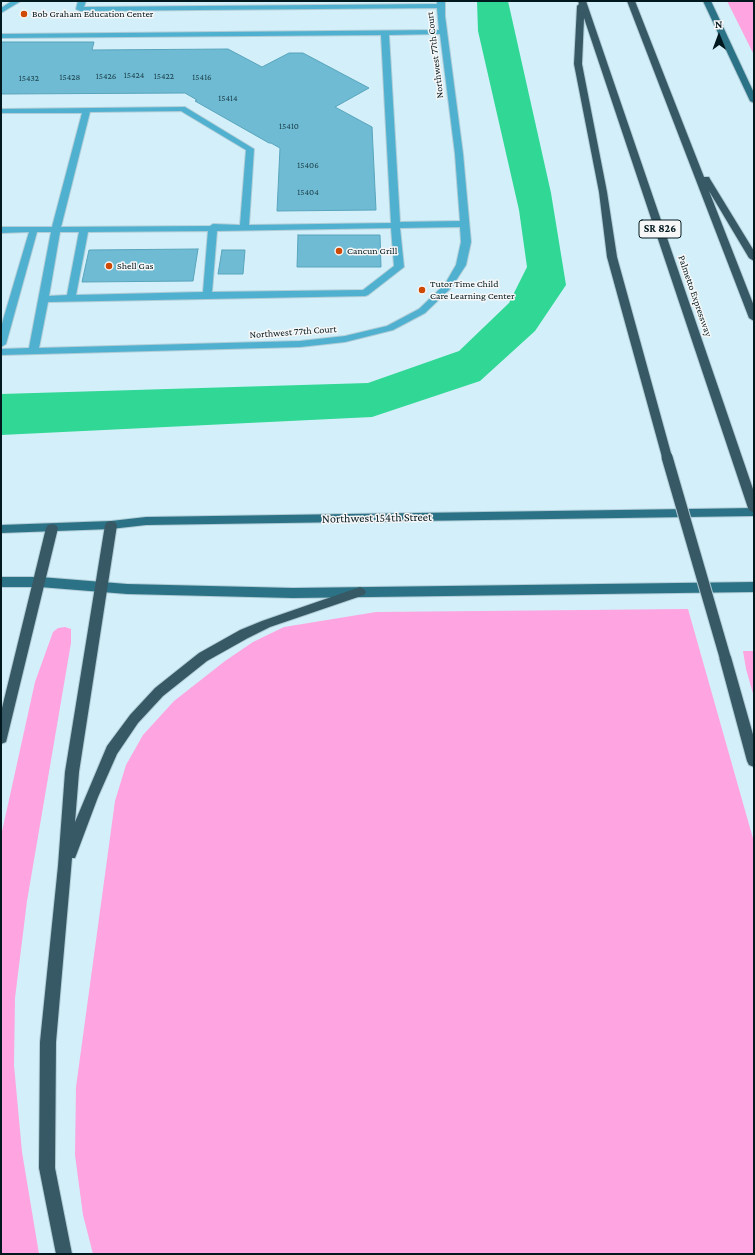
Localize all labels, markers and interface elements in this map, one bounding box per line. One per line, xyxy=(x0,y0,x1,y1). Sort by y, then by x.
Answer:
place label: Bob Graham Education Center xyxy=(32,8,153,20)
marker: Bob Graham Education Center xyxy=(19,9,29,19)
street label: Northwest 77th Court xyxy=(424,11,446,99)
north arrow xyxy=(699,16,739,56)
text: N xyxy=(715,18,723,30)
house number: 15424 xyxy=(124,70,144,80)
house number: 15426 xyxy=(96,71,116,81)
house number: 15422 xyxy=(154,71,174,81)
house number: 15428 xyxy=(60,72,80,82)
house number: 15416 xyxy=(192,72,212,82)
house number: 15432 xyxy=(19,73,39,83)
house number: 15414 xyxy=(218,93,238,103)
house number: 15410 xyxy=(279,121,299,131)
house number: 15406 xyxy=(297,160,319,170)
house number: 15404 xyxy=(297,187,319,197)
road number: SR 826 xyxy=(639,220,681,238)
place label: Cancun Grill xyxy=(347,245,397,257)
marker: Cancun Grill xyxy=(334,246,344,256)
street label: Palmetto Expressway xyxy=(675,254,715,338)
place label: Shell Gas xyxy=(117,260,153,272)
marker: Shell Gas xyxy=(104,261,114,271)
place label: Tutor Time Child Care Learning Center xyxy=(430,278,515,302)
marker: Tutor Time Child Care Learning Center xyxy=(417,285,427,295)
street label: Northwest 77th Court xyxy=(249,323,337,341)
street label: Northwest 154th Street xyxy=(322,510,432,526)

